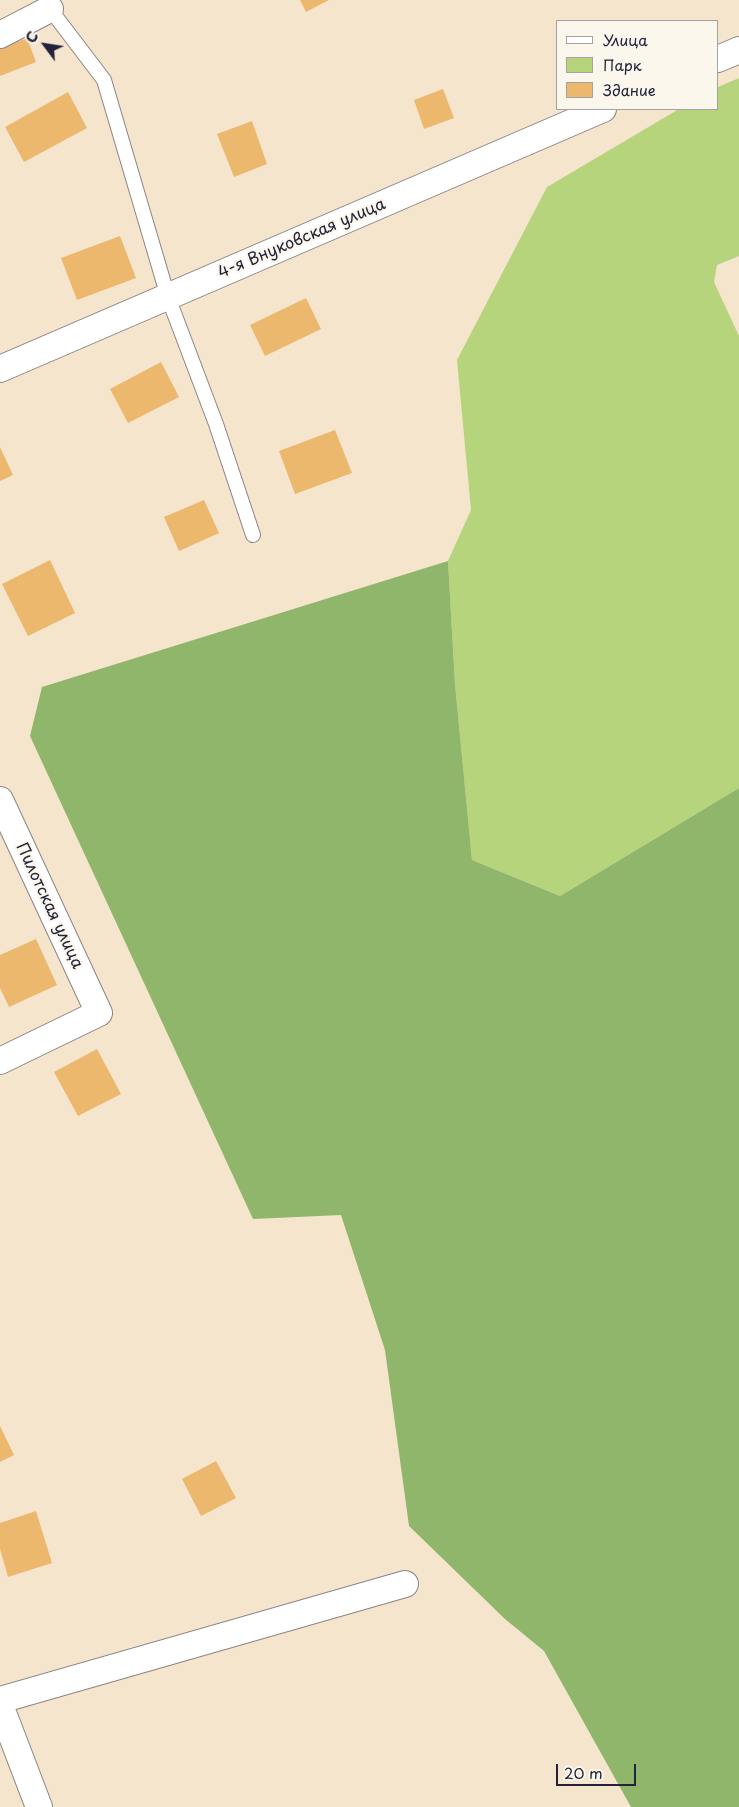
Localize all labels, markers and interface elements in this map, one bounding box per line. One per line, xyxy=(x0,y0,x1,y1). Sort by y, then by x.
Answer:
north arrow xyxy=(20,20,70,70)
legend xyxy=(556,20,719,110)
text: С xyxy=(20,27,43,47)
text: Улица xyxy=(603,28,648,51)
text: Парк xyxy=(603,53,642,76)
text: Здание xyxy=(603,78,656,101)
street label: 4-я Внуковская улица xyxy=(215,195,389,283)
street label: Пилотская улица xyxy=(11,840,87,972)
scale bar xyxy=(559,1754,639,1786)
text: 20 m xyxy=(564,1761,603,1784)

